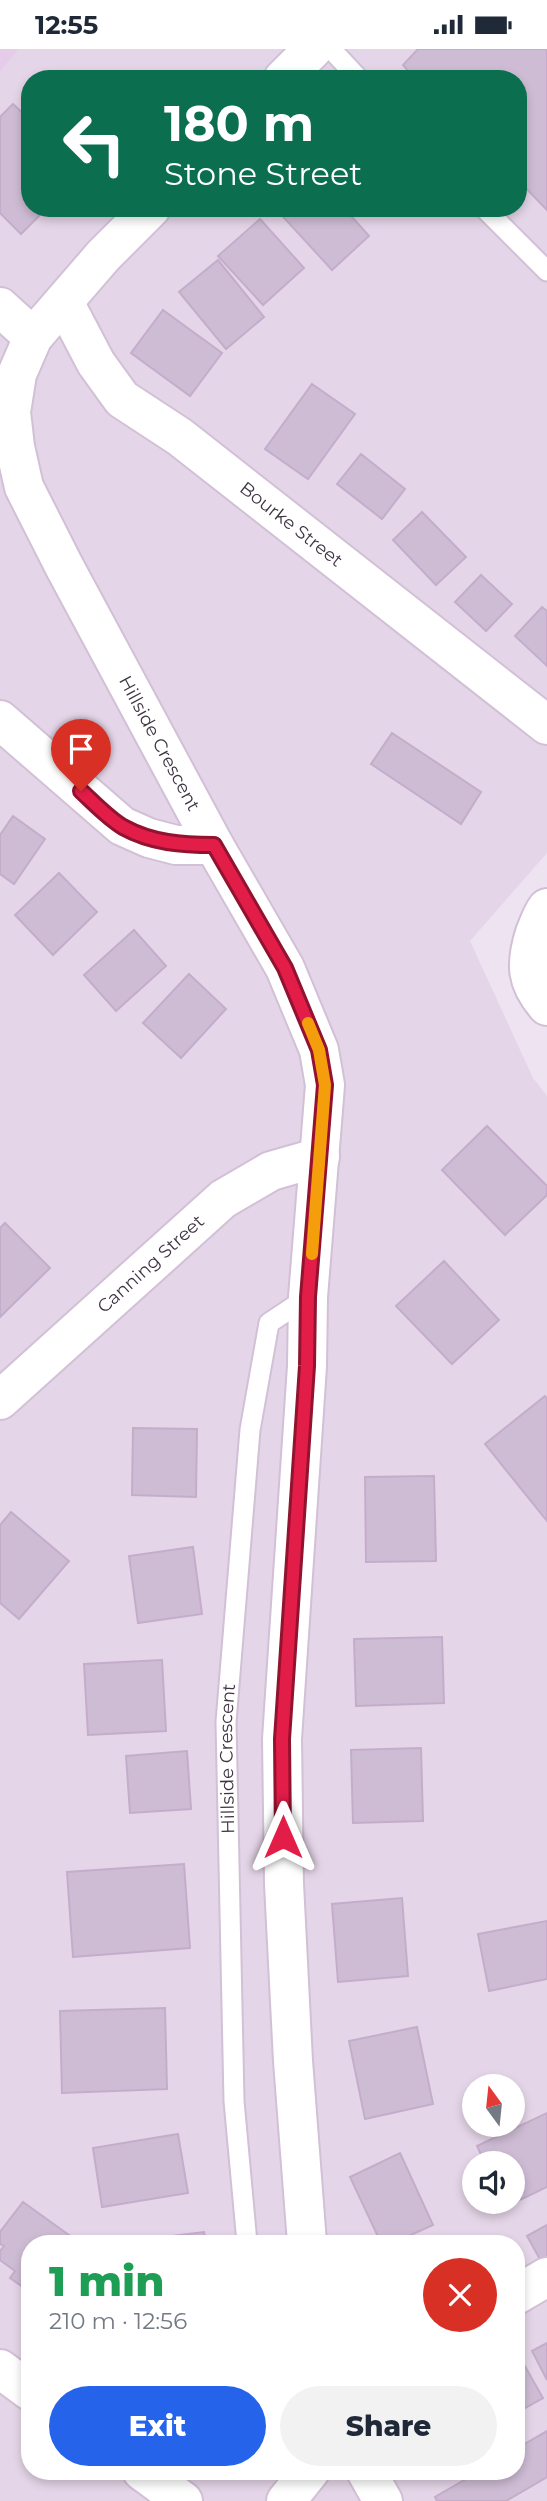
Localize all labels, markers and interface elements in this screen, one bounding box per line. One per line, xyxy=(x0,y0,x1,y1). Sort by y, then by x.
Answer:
text: 12:55 xyxy=(35,9,98,41)
text: 180 m xyxy=(164,94,314,153)
icon: left xyxy=(49,98,140,189)
text: Stone Street xyxy=(164,154,362,193)
street label: Bourke Street xyxy=(235,477,347,571)
street label: Hillside Crescent xyxy=(114,672,205,815)
pin xyxy=(51,719,111,791)
icon: arrive xyxy=(62,730,100,768)
street label: Canning Street xyxy=(93,1210,209,1318)
street label: Hillside Crescent xyxy=(215,1683,240,1834)
position arrow xyxy=(246,1800,320,1874)
north arrow xyxy=(462,2074,525,2137)
map controls xyxy=(462,2074,525,2214)
button: sound xyxy=(462,2151,525,2214)
text: 1 min xyxy=(49,2255,165,2307)
button: close xyxy=(423,2258,497,2332)
text: 210 m · 12:56 xyxy=(49,2307,187,2335)
button: Exit xyxy=(49,2386,266,2466)
button: Share xyxy=(280,2386,497,2466)

